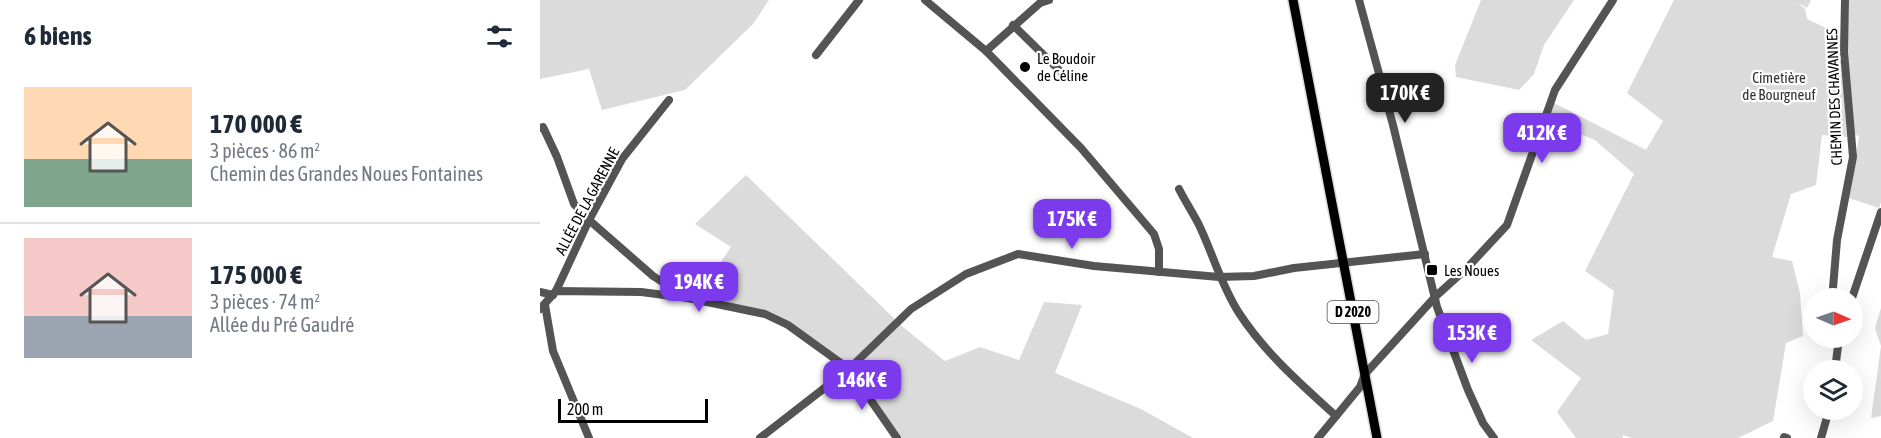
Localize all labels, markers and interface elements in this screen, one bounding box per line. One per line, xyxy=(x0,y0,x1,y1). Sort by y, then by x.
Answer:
icon: filters xyxy=(483,20,516,53)
text: 6 biens xyxy=(24,21,92,51)
street label: CHEMIN DES CHAVANNES xyxy=(1823,28,1845,166)
place label: Le Boudoir de Céline xyxy=(1037,50,1096,84)
marker: Le Boudoir de Céline xyxy=(1018,60,1032,74)
park label: Cimetière de Bourgneuf xyxy=(1742,69,1816,103)
pin: 170K € xyxy=(1356,73,1454,124)
text: 170K € xyxy=(1380,81,1430,104)
text: 170 000 € xyxy=(210,109,302,139)
icon: home xyxy=(72,111,144,183)
pin: 412K € xyxy=(1493,113,1591,164)
text: 412K € xyxy=(1517,121,1567,144)
text: 3 pièces · 86 m² xyxy=(210,139,320,162)
street label: ALLÉE DE LA GARENNE xyxy=(552,144,623,258)
text: Chemin des Grandes Noues Fontaines xyxy=(210,162,483,185)
pin: 175K € xyxy=(1023,199,1121,250)
text: 175K € xyxy=(1047,207,1097,230)
text: 175 000 € xyxy=(210,260,302,290)
icon: home xyxy=(72,262,144,334)
pin: 194K € xyxy=(650,262,748,313)
place label: Les Noues xyxy=(1444,262,1499,279)
marker: Les Noues xyxy=(1425,263,1439,277)
text: 194K € xyxy=(674,270,724,293)
north arrow xyxy=(1803,288,1863,348)
map controls xyxy=(1803,288,1863,420)
text: 3 pièces · 74 m² xyxy=(210,290,320,313)
road number: D 2020 xyxy=(1328,301,1378,323)
text: Allée du Pré Gaudré xyxy=(210,313,354,336)
pin: 153K € xyxy=(1423,313,1521,364)
text: 153K € xyxy=(1447,321,1497,344)
pin: 146K € xyxy=(813,360,911,411)
button: layers xyxy=(1803,360,1863,420)
text: 146K € xyxy=(837,368,887,391)
scale bar xyxy=(558,396,708,424)
text: 200 m xyxy=(567,400,603,418)

